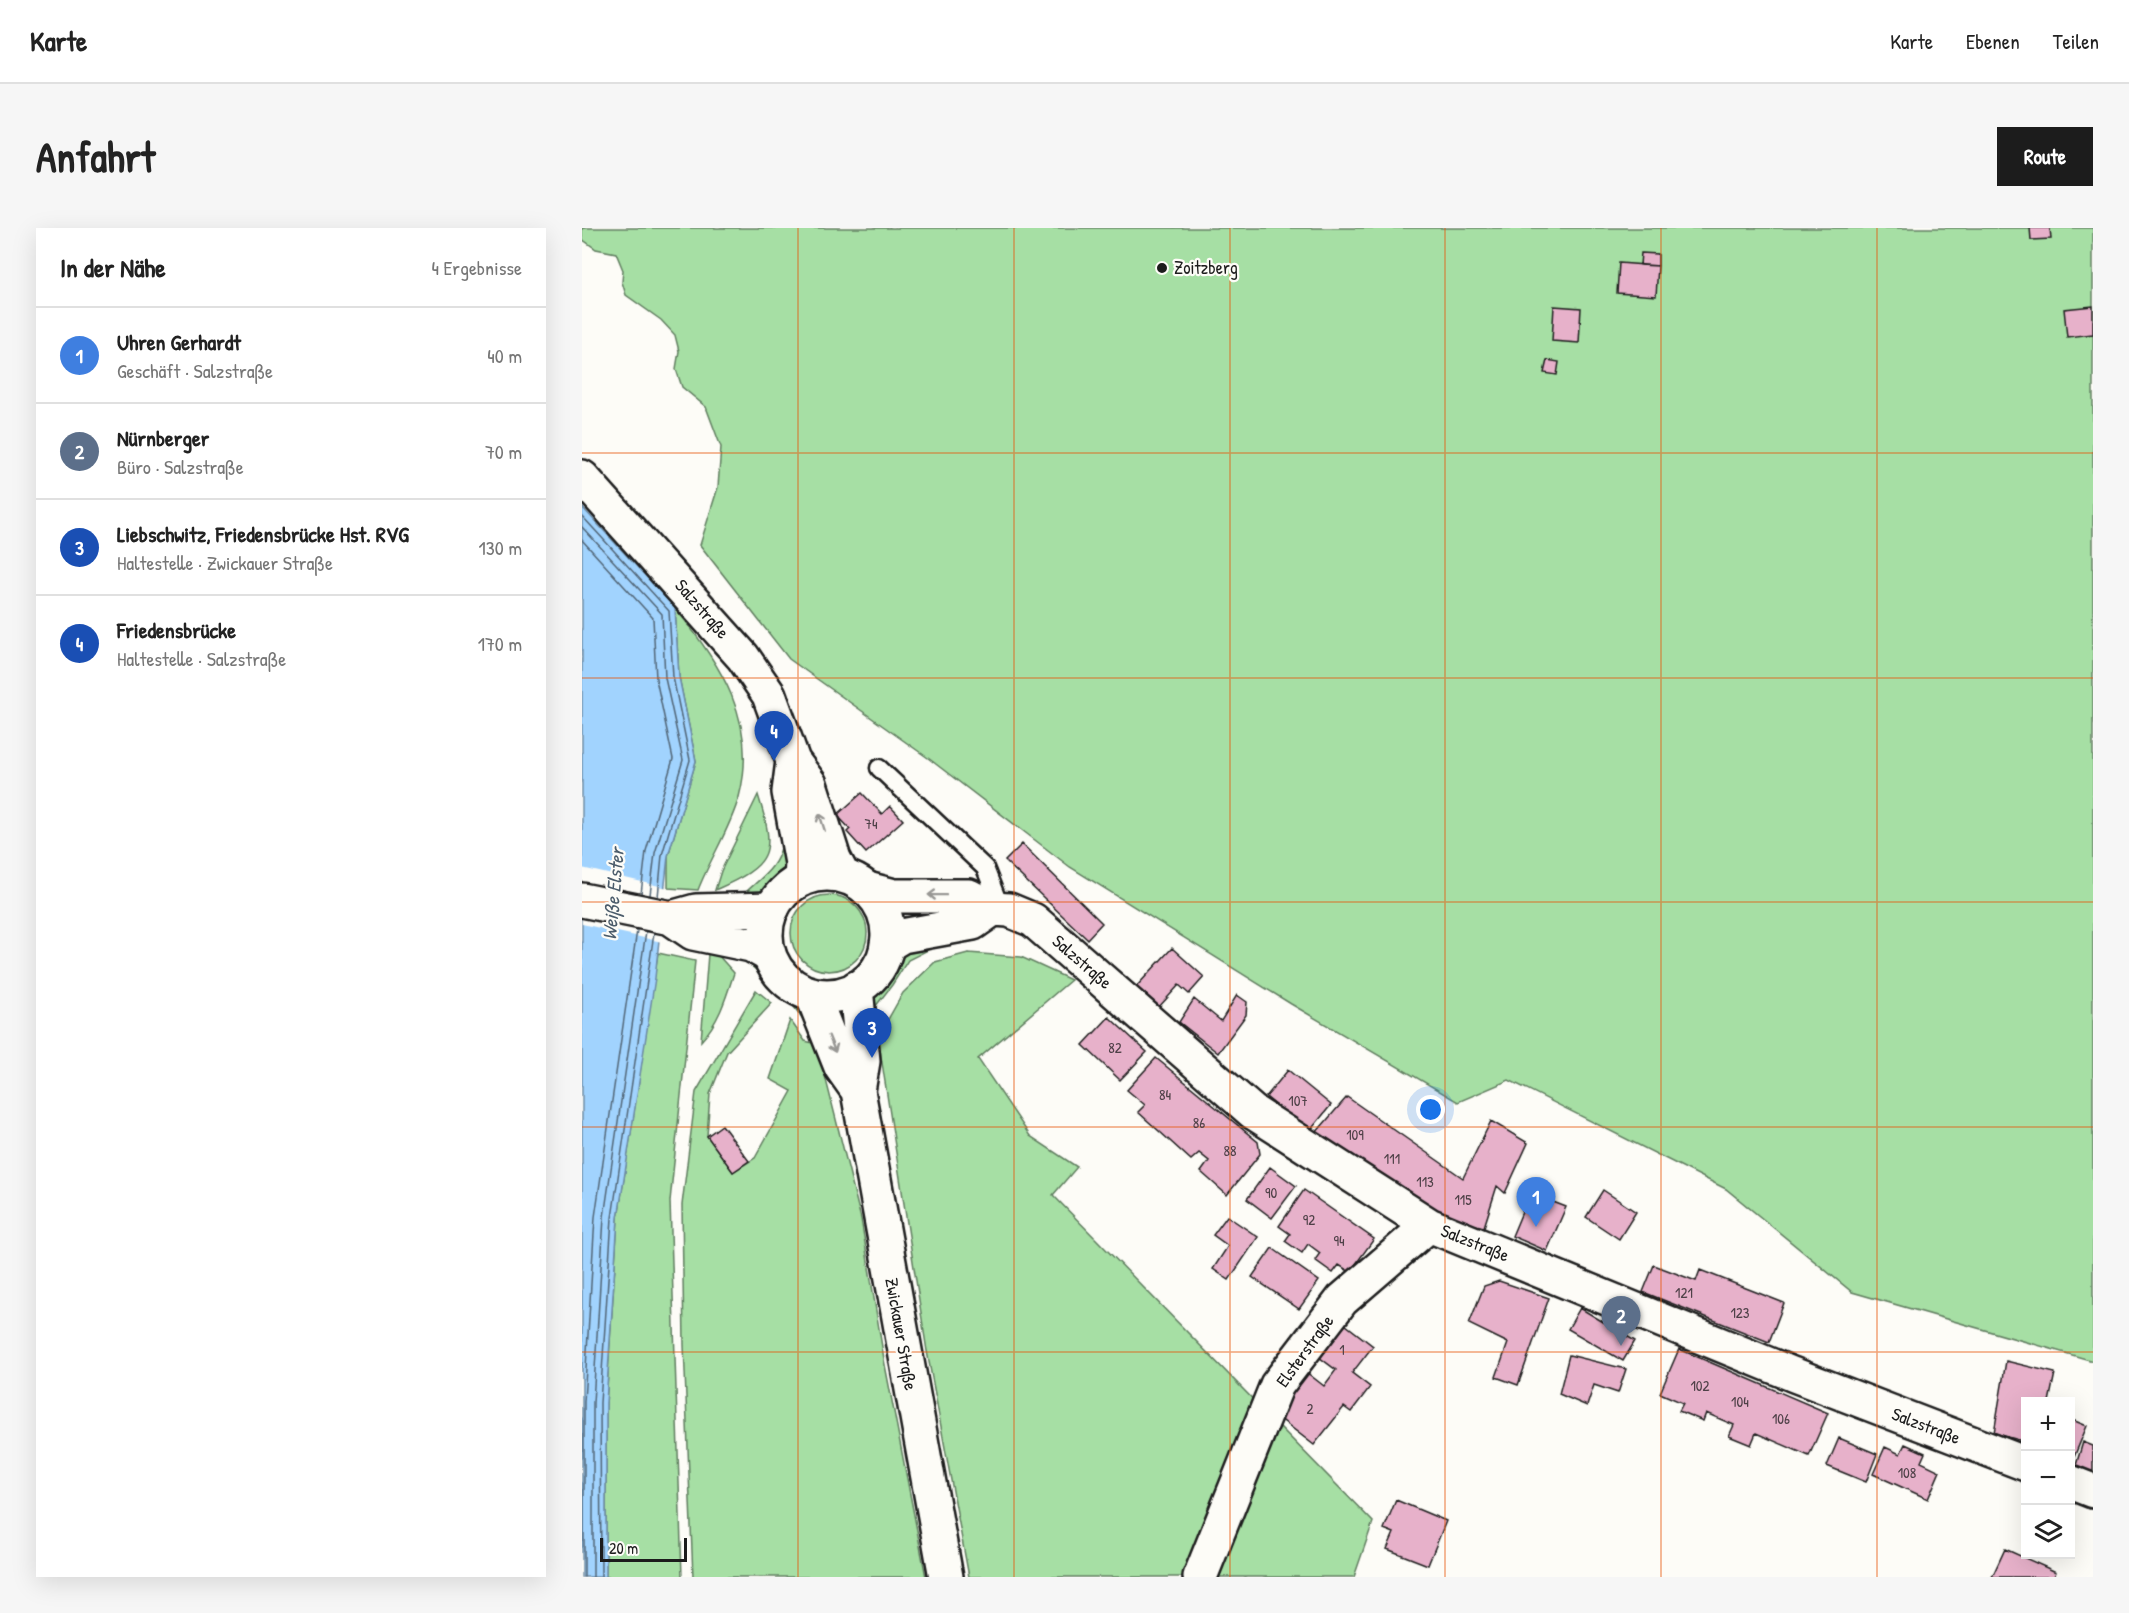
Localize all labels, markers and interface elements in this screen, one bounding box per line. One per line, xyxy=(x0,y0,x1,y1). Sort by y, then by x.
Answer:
text: Karte xyxy=(30,22,87,60)
text: Karte xyxy=(1890,27,1933,56)
text: Ebenen xyxy=(1966,27,2020,56)
text: Teilen xyxy=(2053,27,2099,56)
button: Route xyxy=(1997,127,2093,186)
text: Anfahrt xyxy=(36,128,155,185)
text: In der Nähe xyxy=(60,250,166,285)
text: 4 Ergebnisse xyxy=(431,254,522,281)
place label: Zoitzberg xyxy=(1174,255,1238,280)
marker: Zoitzberg xyxy=(1155,261,1169,275)
text: Uhren Gerhardt xyxy=(117,327,241,357)
text: 1 xyxy=(76,342,83,369)
text: 40 m xyxy=(487,342,522,369)
text: Geschäft · Salzstraße xyxy=(117,357,273,384)
text: Nürnberger xyxy=(117,423,209,453)
text: 2 xyxy=(75,438,84,465)
text: 70 m xyxy=(485,438,522,465)
text: Büro · Salzstraße xyxy=(117,453,244,480)
text: Liebschwitz, Friedensbrücke Hst. RVG xyxy=(117,519,409,549)
text: 3 xyxy=(75,534,84,561)
text: 130 m xyxy=(479,534,522,561)
text: Haltestelle · Zwickauer Straße xyxy=(117,549,333,576)
street label: Salzstraße xyxy=(669,573,735,644)
text: Friedensbrücke xyxy=(117,615,236,645)
text: 4 xyxy=(76,630,83,657)
text: 170 m xyxy=(478,630,522,657)
text: Haltestelle · Salzstraße xyxy=(117,645,286,672)
pin: 4 xyxy=(754,712,794,761)
one-way arrow xyxy=(816,813,827,832)
house number: 74 xyxy=(864,813,878,834)
water label: Weiße Elster xyxy=(595,845,631,941)
one-way arrow xyxy=(928,889,948,901)
street label: Salzstraße xyxy=(1047,929,1118,995)
pin: 3 xyxy=(852,1008,892,1058)
one-way arrow xyxy=(827,1034,838,1053)
house number: 82 xyxy=(1108,1037,1122,1058)
house number: 84 xyxy=(1159,1084,1171,1105)
house number: 107 xyxy=(1288,1090,1308,1111)
your location xyxy=(1416,1095,1445,1124)
house number: 86 xyxy=(1193,1112,1205,1133)
house number: 109 xyxy=(1346,1124,1364,1145)
house number: 88 xyxy=(1224,1140,1237,1161)
house number: 111 xyxy=(1384,1148,1400,1169)
house number: 113 xyxy=(1416,1171,1434,1192)
pin: 1 xyxy=(1516,1178,1556,1227)
house number: 90 xyxy=(1265,1182,1277,1203)
house number: 115 xyxy=(1454,1189,1472,1210)
house number: 92 xyxy=(1303,1209,1315,1230)
street label: Salzstraße xyxy=(1437,1218,1513,1268)
house number: 94 xyxy=(1333,1230,1345,1251)
street label: Zwickauer Straße xyxy=(879,1276,924,1392)
house number: 121 xyxy=(1675,1282,1693,1303)
pin: 2 xyxy=(1602,1296,1640,1346)
house number: 123 xyxy=(1730,1302,1750,1323)
street label: Elsterstraße xyxy=(1270,1309,1339,1392)
house number: 1 xyxy=(1339,1339,1345,1360)
house number: 102 xyxy=(1690,1375,1710,1396)
house number: 104 xyxy=(1731,1391,1749,1412)
map controls xyxy=(2021,1397,2075,1559)
button: + xyxy=(2021,1397,2075,1451)
house number: 2 xyxy=(1306,1398,1314,1419)
street label: Salzstraße xyxy=(1888,1401,1964,1450)
house number: 106 xyxy=(1772,1408,1790,1429)
button: − xyxy=(2021,1451,2075,1505)
house number: 108 xyxy=(1898,1462,1916,1483)
button: layers xyxy=(2021,1505,2075,1559)
scale bar xyxy=(600,1535,687,1562)
text: 20 m xyxy=(609,1537,638,1559)

